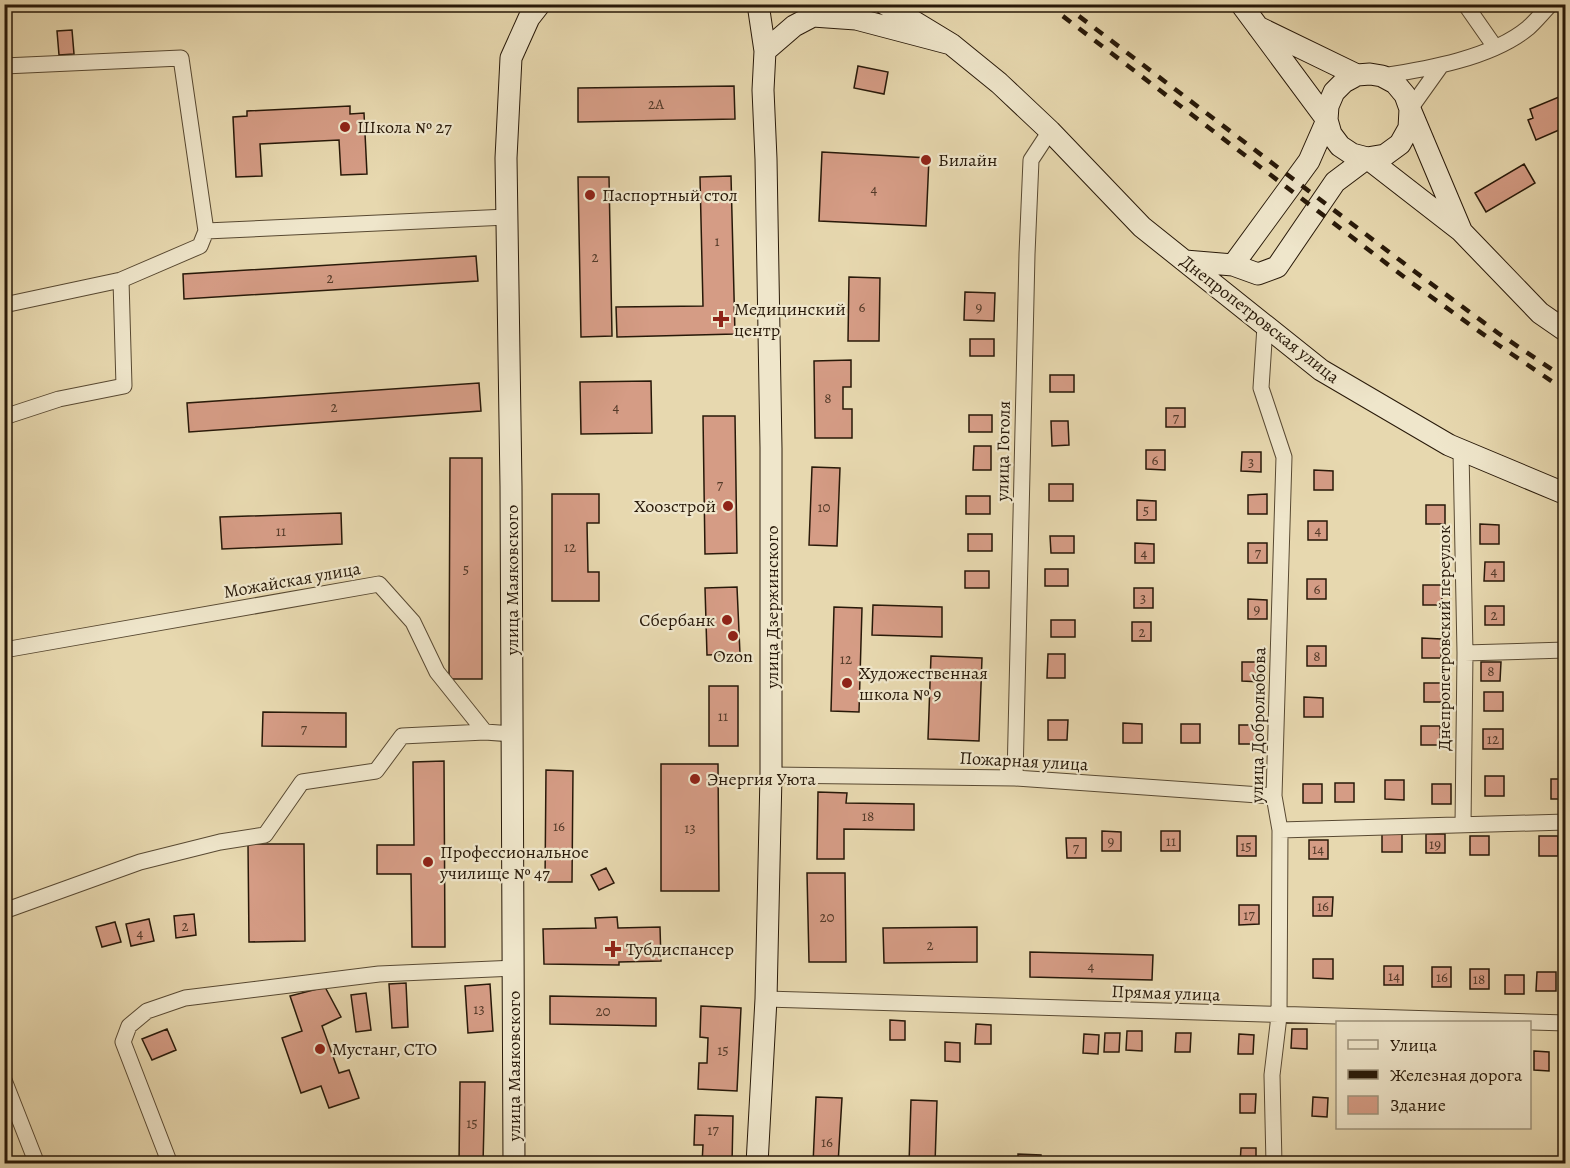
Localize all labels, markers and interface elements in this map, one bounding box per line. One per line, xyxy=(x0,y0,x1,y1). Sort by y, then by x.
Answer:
house number: 2А xyxy=(648,94,664,114)
place label: Школа № 27 xyxy=(357,115,452,139)
marker: Школа № 27 xyxy=(338,120,352,134)
place label: Билайн xyxy=(938,148,998,172)
marker: Билайн xyxy=(919,153,933,167)
house number: 4 xyxy=(871,179,878,199)
place label: Паспортный стол xyxy=(602,183,738,207)
marker: Паспортный стол xyxy=(583,188,597,202)
house number: 1 xyxy=(714,231,720,251)
house number: 2 xyxy=(591,247,599,267)
street label: Днепропетровская улица xyxy=(1175,249,1345,389)
house number: 2 xyxy=(326,268,334,288)
place label: Медицинский центр xyxy=(734,297,846,342)
house number: 6 xyxy=(859,297,866,317)
house number: 9 xyxy=(976,297,983,317)
marker: Медицинский центр xyxy=(712,310,730,328)
house number: 8 xyxy=(824,388,832,408)
house number: 2 xyxy=(330,397,338,417)
house number: 4 xyxy=(613,397,620,417)
street label: улица Гоголя xyxy=(990,401,1016,502)
house number: 7 xyxy=(1173,408,1180,428)
house number: 6 xyxy=(1152,450,1159,470)
house number: 3 xyxy=(1248,452,1254,472)
house number: 7 xyxy=(717,475,724,495)
place label: Хоозстрой xyxy=(634,494,716,518)
house number: 10 xyxy=(817,497,831,517)
marker: Хоозстрой xyxy=(721,499,735,513)
house number: 5 xyxy=(1143,500,1149,520)
street label: улица Маяковского xyxy=(500,505,524,656)
house number: 4 xyxy=(1315,520,1322,540)
house number: 11 xyxy=(276,521,286,541)
street label: улица Дзержинского xyxy=(760,525,784,690)
street label: Днепропетровский переулок xyxy=(1432,525,1456,751)
house number: 12 xyxy=(564,537,576,557)
house number: 4 xyxy=(1141,543,1148,563)
house number: 7 xyxy=(1255,543,1262,563)
street label: Можайская улица xyxy=(221,556,363,604)
house number: 5 xyxy=(463,559,469,579)
house number: 4 xyxy=(1491,561,1498,581)
house number: 6 xyxy=(1314,579,1321,599)
house number: 3 xyxy=(1140,588,1146,608)
house number: 9 xyxy=(1254,599,1261,619)
house number: 2 xyxy=(1490,605,1498,625)
place label: Сбербанк xyxy=(639,608,715,632)
marker: Сбербанк xyxy=(720,613,734,627)
house number: 2 xyxy=(1138,622,1146,642)
marker: Ozon xyxy=(726,629,740,643)
place label: Ozon xyxy=(713,644,753,668)
street label: улица Добролюбова xyxy=(1245,646,1271,804)
house number: 8 xyxy=(1313,646,1321,666)
house number: 12 xyxy=(840,649,852,669)
place label: Художественная школа № 9 xyxy=(859,661,988,706)
house number: 8 xyxy=(1487,661,1495,681)
marker: Художественная школа № 9 xyxy=(840,676,854,690)
house number: 11 xyxy=(718,706,728,726)
house number: 7 xyxy=(301,719,308,739)
house number: 12 xyxy=(1487,729,1499,749)
street label: Пожарная улица xyxy=(959,746,1090,776)
place label: Энергия Уюта xyxy=(707,767,816,791)
marker: Энергия Уюта xyxy=(688,772,702,786)
house number: 18 xyxy=(862,806,874,826)
house number: 16 xyxy=(553,816,565,836)
house number: 13 xyxy=(684,818,696,838)
house number: 9 xyxy=(1108,831,1115,851)
house number: 11 xyxy=(1166,831,1176,851)
house number: 19 xyxy=(1429,834,1441,854)
house number: 15 xyxy=(1240,836,1252,856)
house number: 7 xyxy=(1073,838,1080,858)
house number: 14 xyxy=(1312,839,1324,859)
place label: Профессиональное училище № 47 xyxy=(439,840,589,885)
marker: Профессиональное училище № 47 xyxy=(421,855,435,869)
house number: 16 xyxy=(1317,896,1329,916)
house number: 17 xyxy=(1243,905,1255,925)
house number: 20 xyxy=(819,907,835,927)
house number: 2 xyxy=(181,916,189,936)
house number: 4 xyxy=(137,923,144,943)
house number: 2 xyxy=(926,935,934,955)
place label: Тубдиспансер xyxy=(626,937,734,961)
marker: Тубдиспансер xyxy=(604,940,622,958)
house number: 4 xyxy=(1088,956,1095,976)
house number: 14 xyxy=(1388,966,1400,986)
house number: 16 xyxy=(1436,967,1448,987)
house number: 18 xyxy=(1473,969,1485,989)
street label: Прямая улица xyxy=(1111,979,1222,1007)
street label: улица Маяковского xyxy=(502,991,526,1142)
house number: 13 xyxy=(473,999,485,1019)
house number: 20 xyxy=(595,1001,611,1021)
legend xyxy=(1336,1021,1531,1129)
text: Улица xyxy=(1390,1033,1438,1057)
place label: Мустанг, СТО xyxy=(332,1037,437,1061)
house number: 15 xyxy=(717,1040,729,1060)
marker: Мустанг, СТО xyxy=(313,1042,327,1056)
text: Железная дорога xyxy=(1390,1063,1523,1087)
text: Здание xyxy=(1390,1093,1446,1117)
house number: 15 xyxy=(466,1113,478,1133)
house number: 17 xyxy=(707,1120,719,1140)
house number: 16 xyxy=(821,1132,833,1152)

